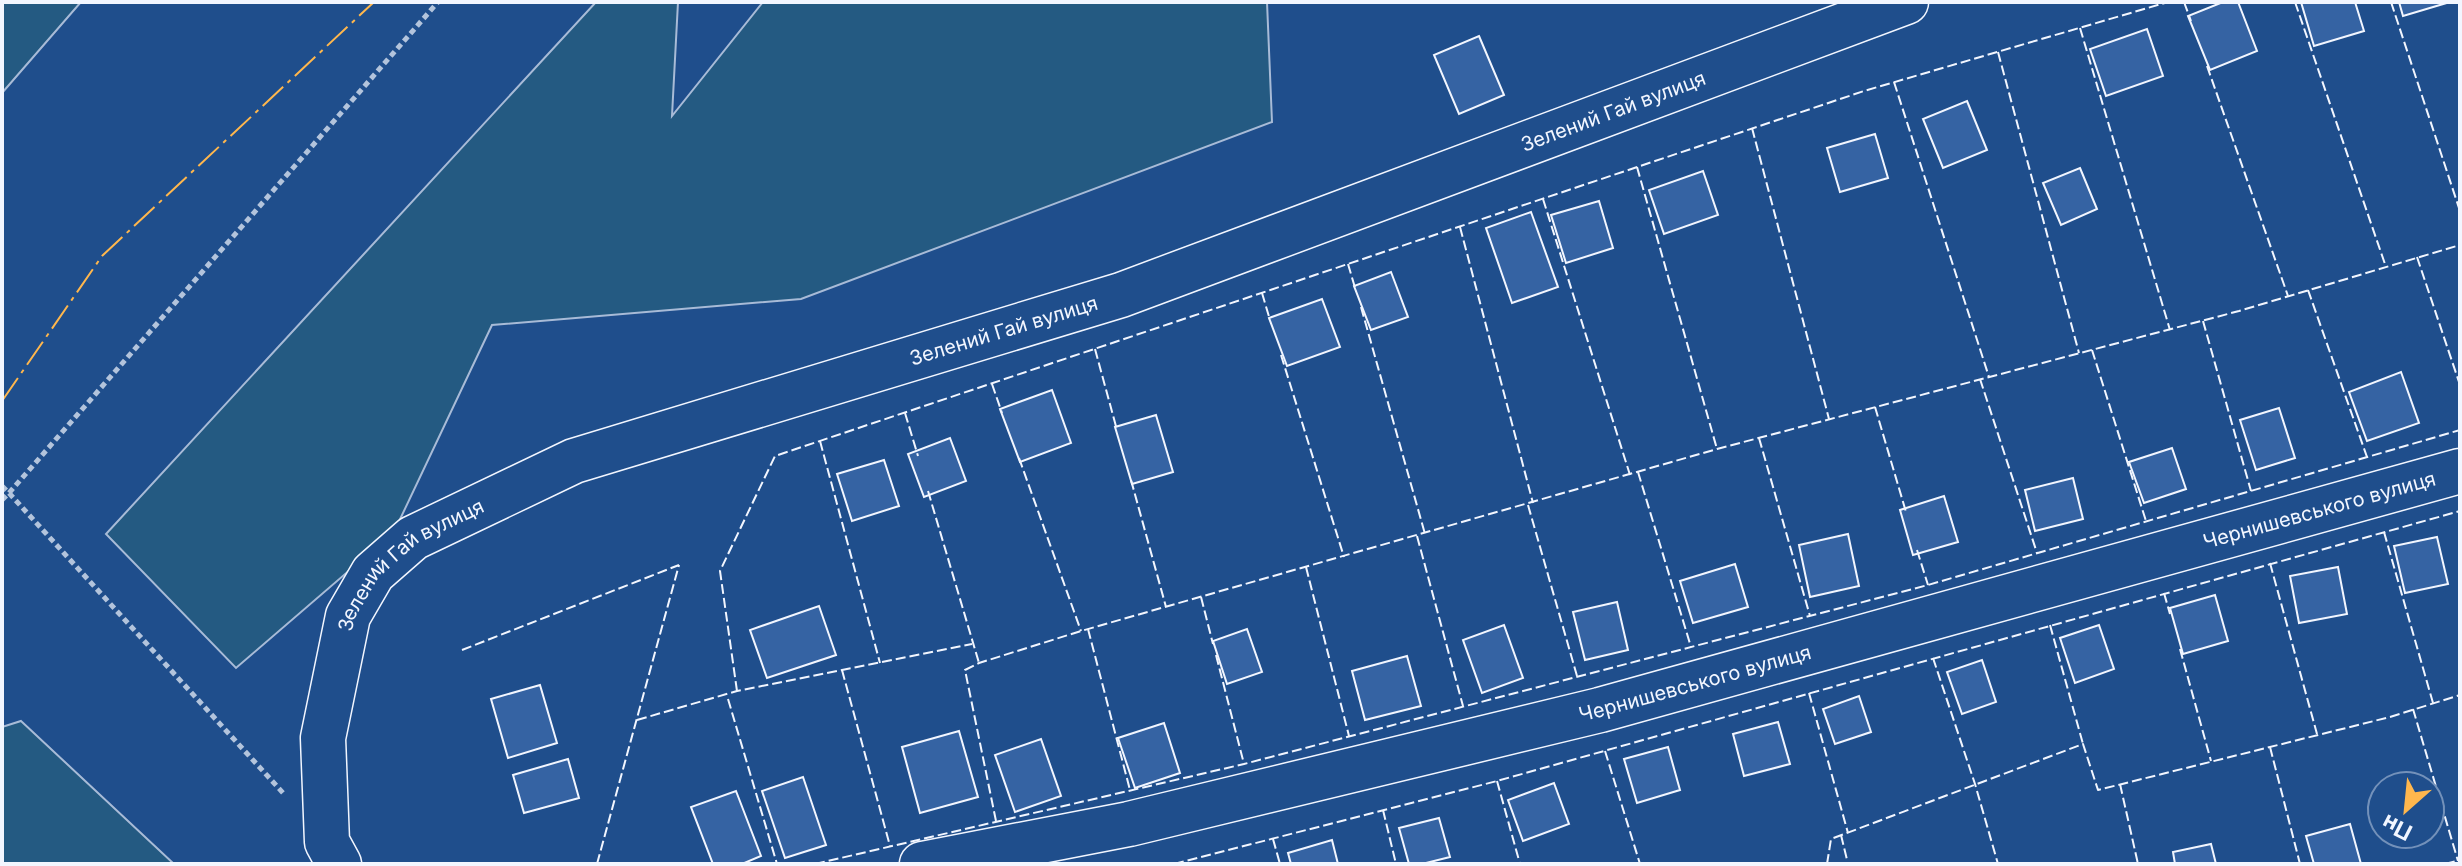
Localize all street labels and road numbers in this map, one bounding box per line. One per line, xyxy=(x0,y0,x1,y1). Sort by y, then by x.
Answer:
street label: Зелений Гай вулиця xyxy=(1518,66,1709,157)
street label: Зелений Гай вулиця xyxy=(907,291,1100,370)
street label: Чернишевського вулиця xyxy=(2200,466,2438,554)
street label: Зелений Гай вулиця xyxy=(333,494,488,633)
street label: Чернишевського вулиця xyxy=(1576,640,1814,727)

